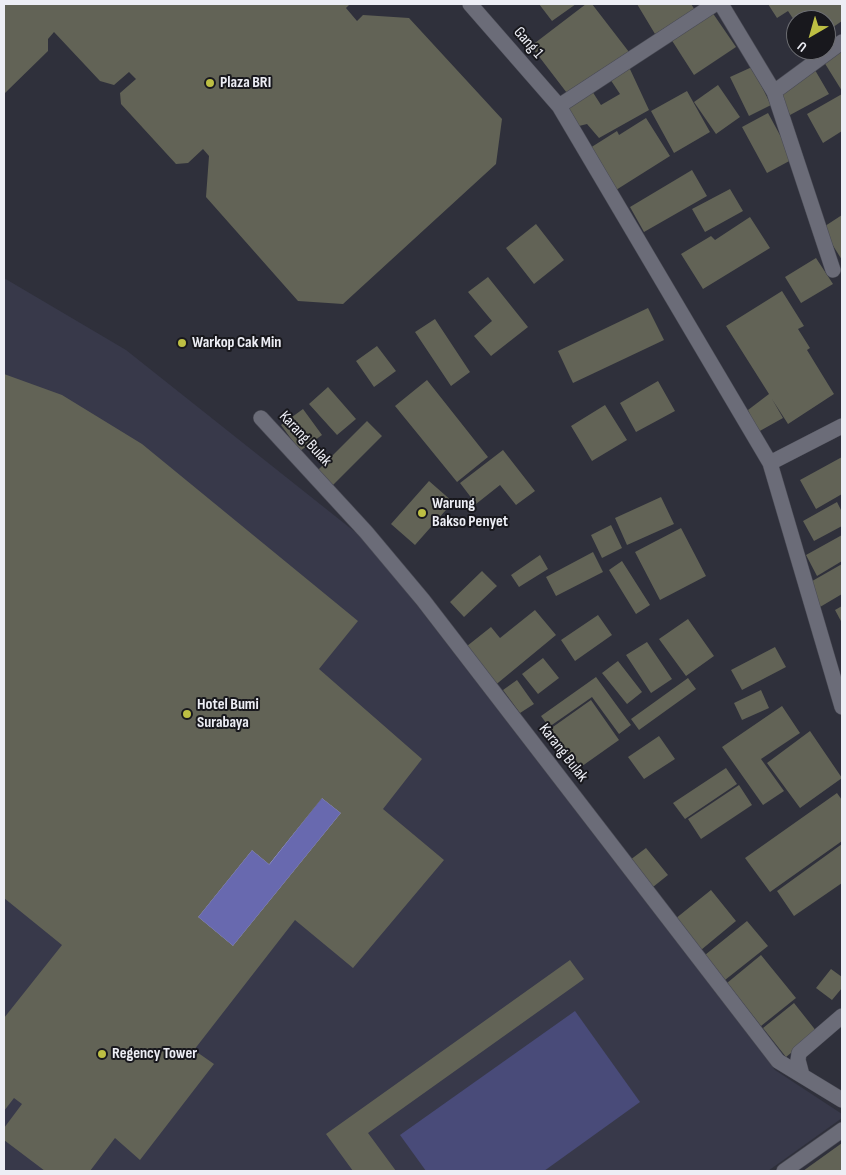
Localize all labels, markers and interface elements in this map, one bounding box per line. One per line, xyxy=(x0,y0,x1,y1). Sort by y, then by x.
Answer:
north arrow xyxy=(786,10,836,60)
street label: Gang 1 xyxy=(509,23,547,63)
text: U xyxy=(794,37,810,55)
place label: Plaza BRI xyxy=(220,73,271,93)
marker: Plaza BRI xyxy=(204,77,216,89)
place label: Warkop Cak Min xyxy=(192,333,281,353)
marker: Warkop Cak Min xyxy=(176,337,188,349)
street label: Karang Bulak xyxy=(275,407,335,471)
place label: Warung Bakso Penyet xyxy=(432,494,508,532)
marker: Warung Bakso Penyet xyxy=(416,507,428,519)
place label: Hotel Bumi Surabaya xyxy=(197,695,259,733)
marker: Hotel Bumi Surabaya xyxy=(181,708,193,720)
street label: Karang Bulak xyxy=(534,720,592,786)
place label: Regency Tower xyxy=(112,1044,197,1064)
marker: Regency Tower xyxy=(96,1048,108,1060)

